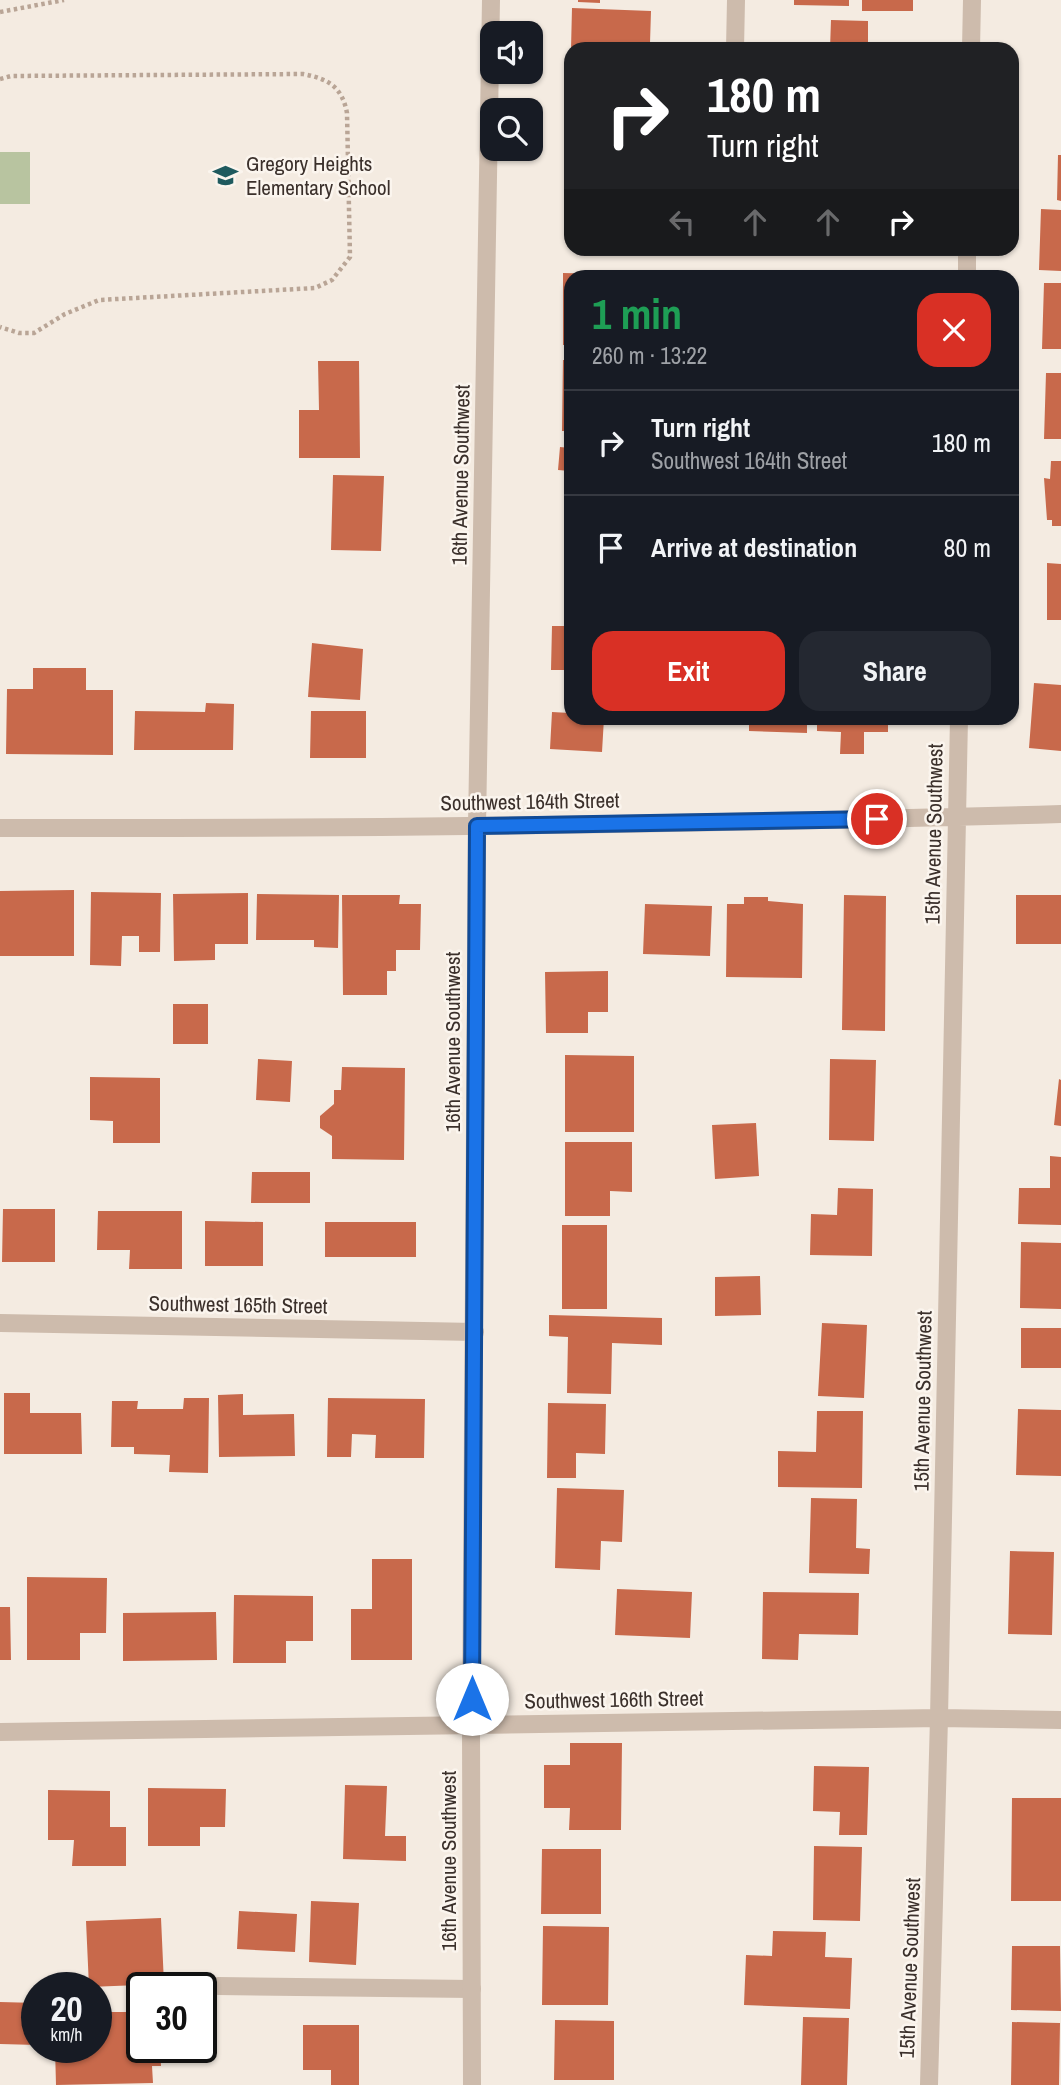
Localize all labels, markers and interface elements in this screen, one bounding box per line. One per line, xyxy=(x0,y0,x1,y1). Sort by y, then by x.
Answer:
map controls xyxy=(480,21,543,161)
button: sound xyxy=(480,21,543,84)
text: 180 m xyxy=(707,61,821,127)
icon: right xyxy=(592,70,683,161)
button: search xyxy=(480,98,543,161)
text: Turn right xyxy=(707,124,819,167)
place label: Gregory Heights Elementary School xyxy=(246,149,391,202)
school or university icon: Gregory Heights Elementary School xyxy=(212,162,240,190)
icon: left xyxy=(663,203,701,241)
icon: ahead xyxy=(736,203,774,241)
icon: ahead xyxy=(809,203,847,241)
icon: right xyxy=(882,203,920,241)
text: 1 min xyxy=(592,286,682,342)
button: close xyxy=(917,293,991,367)
text: 260 m · 13:22 xyxy=(592,340,707,371)
street label: 16th Avenue Southwest xyxy=(444,384,477,566)
text: Turn right xyxy=(651,410,750,445)
icon: right xyxy=(592,424,630,462)
text: 180 m xyxy=(932,425,991,460)
text: Southwest 164th Street xyxy=(651,445,847,476)
icon: arrive xyxy=(592,529,630,567)
text: Arrive at destination xyxy=(651,530,857,565)
text: 80 m xyxy=(944,530,991,565)
button: Exit xyxy=(592,631,785,711)
button: Share xyxy=(799,631,991,711)
street label: 15th Avenue Southwest xyxy=(917,743,950,925)
street label: Southwest 164th Street xyxy=(440,785,620,818)
pin xyxy=(847,789,907,849)
icon: arrive xyxy=(858,800,896,838)
street label: 16th Avenue Southwest xyxy=(438,951,467,1132)
street label: Southwest 165th Street xyxy=(148,1288,328,1321)
street label: 15th Avenue Southwest xyxy=(906,1310,939,1492)
position arrow xyxy=(435,1662,509,1736)
street label: Southwest 166th Street xyxy=(524,1683,704,1716)
street label: 16th Avenue Southwest xyxy=(434,1770,463,1951)
street label: 15th Avenue Southwest xyxy=(892,1877,927,2059)
speed limit sign: 30 xyxy=(126,1972,217,2063)
text: 20 xyxy=(51,1985,82,2032)
text: km/h xyxy=(51,2022,83,2047)

